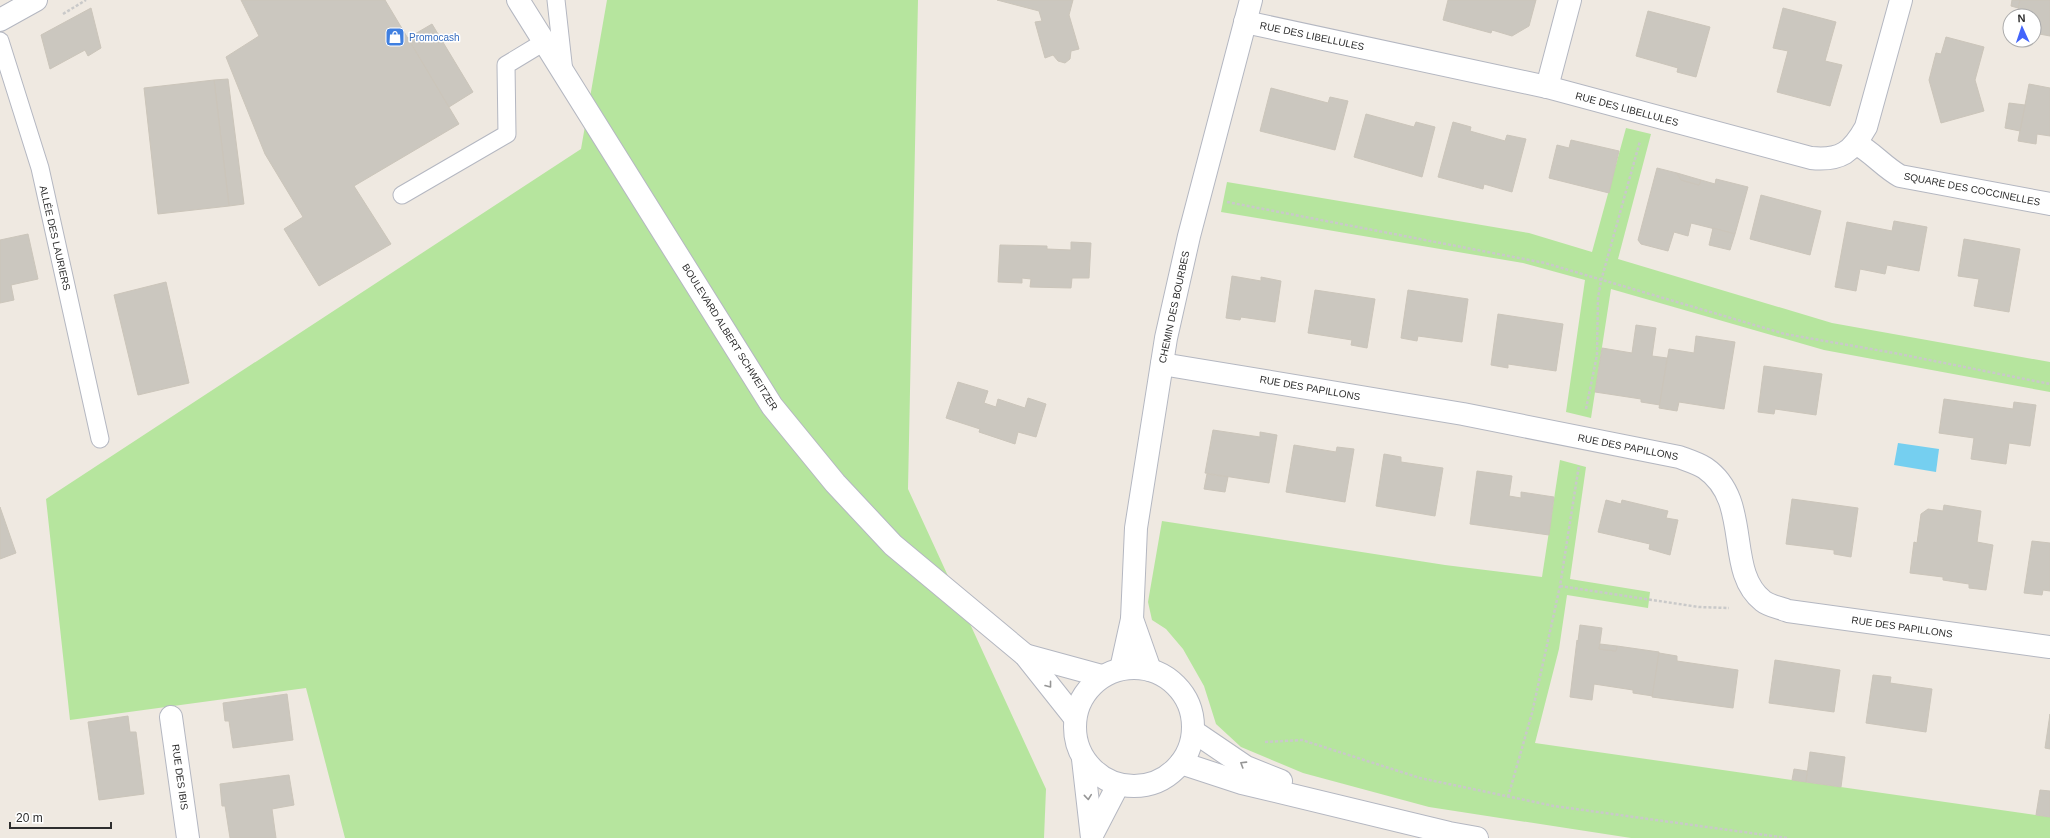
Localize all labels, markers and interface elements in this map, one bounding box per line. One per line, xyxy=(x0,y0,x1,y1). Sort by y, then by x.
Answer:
north arrow xyxy=(2002,8,2042,48)
text: N xyxy=(2017,12,2026,24)
street label: RUE DES LIBELLULES xyxy=(1259,20,1365,52)
shop icon: Promocash xyxy=(384,26,406,48)
place label: Promocash xyxy=(409,32,460,43)
street label: RUE DES LIBELLULES xyxy=(1574,90,1680,128)
street label: SQUARE DES COCCINELLES xyxy=(1903,170,2042,208)
street label: ALLÉE DES LAURIERS xyxy=(38,184,73,292)
street label: CHEMIN DES BOURBES xyxy=(1157,250,1191,364)
street label: BOULEVARD ALBERT SCHWEITZER xyxy=(680,262,780,412)
street label: RUE DES PAPILLONS xyxy=(1259,374,1362,402)
street label: RUE DES PAPILLONS xyxy=(1577,432,1679,462)
street label: RUE DES PAPILLONS xyxy=(1851,614,1954,640)
one-way arrow xyxy=(1044,681,1051,688)
street label: RUE DES IBIS xyxy=(170,743,190,811)
one-way arrow xyxy=(1240,761,1247,769)
one-way arrow xyxy=(1083,794,1092,800)
scale bar xyxy=(10,804,111,830)
text: 20 m xyxy=(16,811,43,825)

